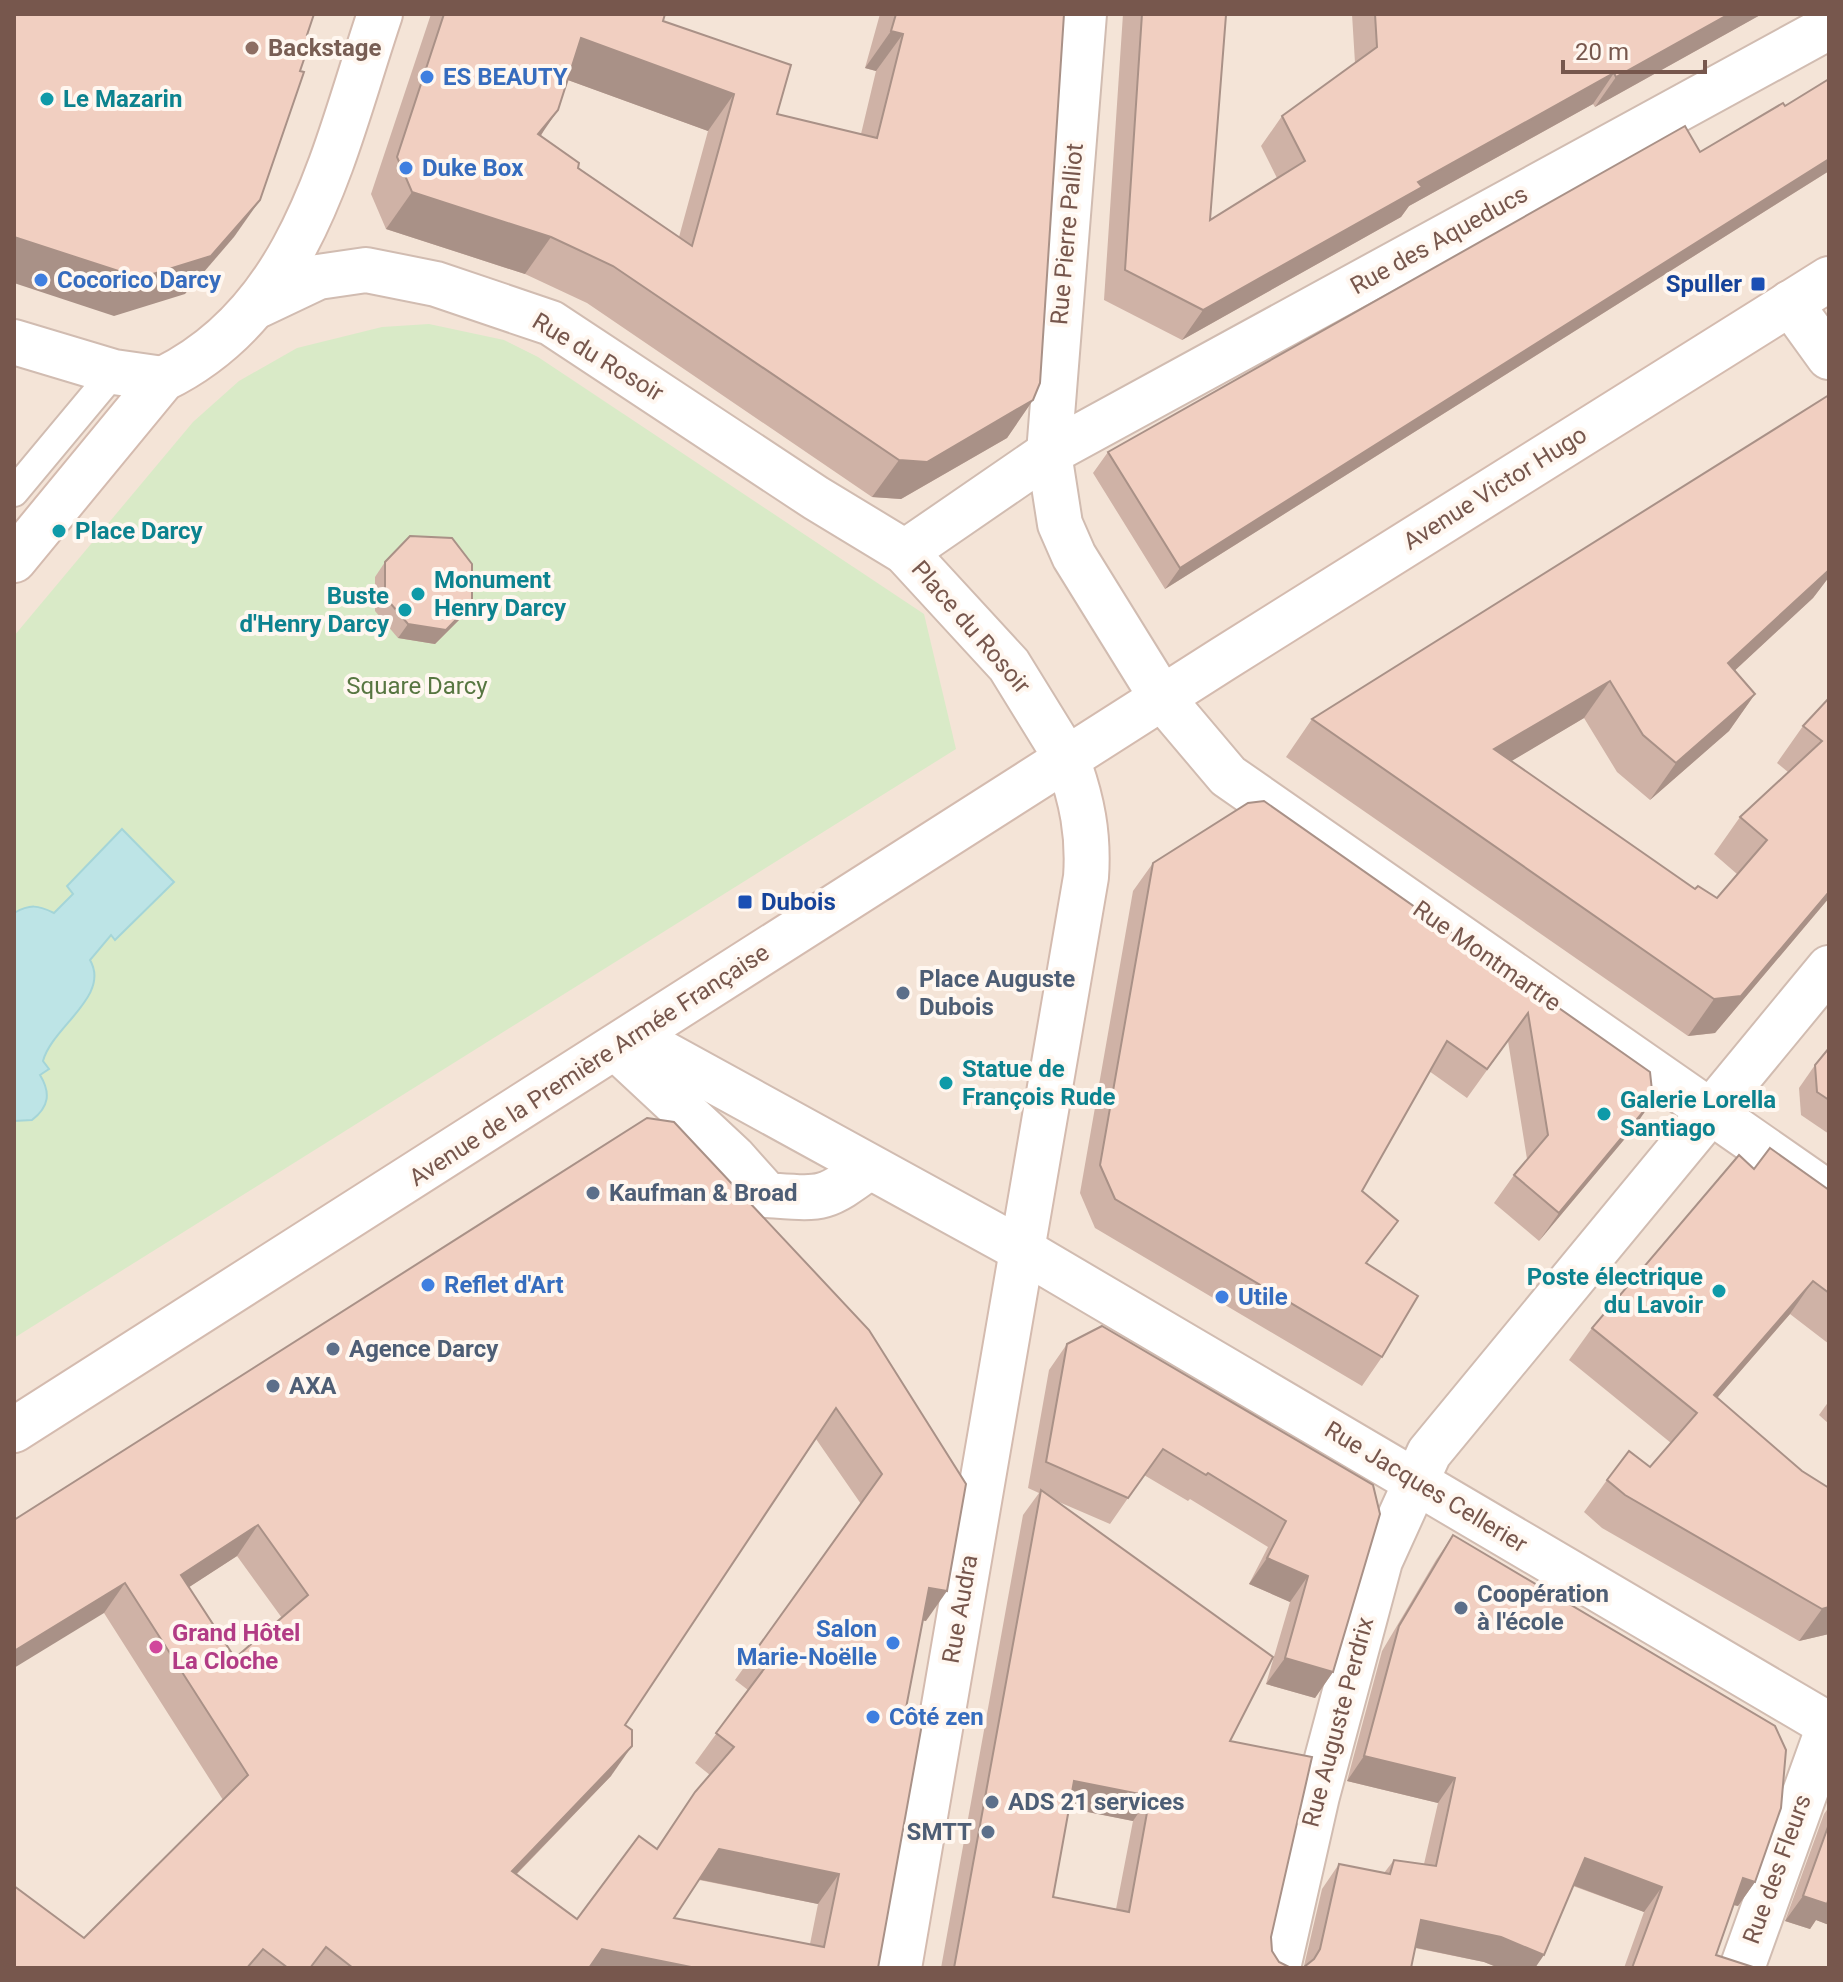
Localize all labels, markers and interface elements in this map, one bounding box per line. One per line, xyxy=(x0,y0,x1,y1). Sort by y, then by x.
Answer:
scale bar xyxy=(1563,24,1705,74)
place label: Backstage xyxy=(268,34,381,62)
text: 20 m xyxy=(1575,38,1629,66)
marker: Backstage xyxy=(243,39,261,57)
place label: ES BEAUTY xyxy=(443,63,568,91)
marker: ES BEAUTY xyxy=(418,68,436,86)
place label: Le Mazarin xyxy=(63,85,182,113)
marker: Le Mazarin xyxy=(38,90,56,108)
street label: Rue Pierre Palliot xyxy=(1045,142,1089,326)
place label: Duke Box xyxy=(422,154,524,182)
marker: Duke Box xyxy=(397,159,415,177)
street label: Rue des Aqueducs xyxy=(1346,180,1532,300)
place label: Cocorico Darcy xyxy=(57,266,222,294)
place label: Spuller xyxy=(1666,270,1742,298)
marker: Cocorico Darcy xyxy=(32,271,50,289)
marker: Spuller xyxy=(1749,275,1767,293)
street label: Rue du Rosoir xyxy=(527,307,669,407)
street label: Avenue Victor Hugo xyxy=(1398,420,1592,556)
place label: Place Darcy xyxy=(75,517,204,545)
marker: Place Darcy xyxy=(50,522,68,540)
street label: Place du Rosoir xyxy=(906,555,1036,699)
place label: Monument Henry Darcy xyxy=(434,566,567,622)
place label: Buste d'Henry Darcy xyxy=(240,582,390,638)
marker: Monument Henry Darcy xyxy=(409,585,427,603)
marker: Buste d'Henry Darcy xyxy=(396,601,414,619)
park label: Square Darcy xyxy=(346,672,488,700)
place label: Dubois xyxy=(761,888,836,916)
marker: Dubois xyxy=(736,893,754,911)
street label: Rue Montmartre xyxy=(1408,895,1566,1017)
street label: Avenue de la Première Armée Française xyxy=(404,938,774,1192)
place label: Place Auguste Dubois xyxy=(919,965,1075,1021)
marker: Place Auguste Dubois xyxy=(894,984,912,1002)
place label: Statue de François Rude xyxy=(962,1055,1116,1111)
marker: Statue de François Rude xyxy=(937,1074,955,1092)
place label: Galerie Lorella Santiago xyxy=(1620,1086,1776,1142)
marker: Galerie Lorella Santiago xyxy=(1595,1105,1613,1123)
place label: Kaufman & Broad xyxy=(609,1179,798,1207)
marker: Kaufman & Broad xyxy=(584,1184,602,1202)
place label: Poste électrique du Lavoir xyxy=(1527,1263,1703,1319)
place label: Reflet d'Art xyxy=(444,1271,564,1299)
marker: Reflet d'Art xyxy=(419,1276,437,1294)
marker: Poste électrique du Lavoir xyxy=(1710,1282,1728,1300)
place label: Utile xyxy=(1238,1283,1288,1311)
marker: Utile xyxy=(1213,1288,1231,1306)
place label: Agence Darcy xyxy=(349,1335,499,1363)
marker: Agence Darcy xyxy=(324,1340,342,1358)
place label: AXA xyxy=(289,1372,337,1400)
marker: AXA xyxy=(264,1377,282,1395)
street label: Rue Jacques Cellerier xyxy=(1320,1415,1532,1559)
street label: Rue Audra xyxy=(937,1553,983,1665)
place label: Coopération à l'école xyxy=(1477,1580,1609,1636)
marker: Coopération à l'école xyxy=(1452,1599,1470,1617)
street label: Rue Auguste Perdrix xyxy=(1297,1614,1380,1830)
place label: Salon Marie-Noëlle xyxy=(736,1615,877,1671)
place label: Grand Hôtel La Cloche xyxy=(172,1619,300,1675)
marker: Salon Marie-Noëlle xyxy=(884,1634,902,1652)
marker: Grand Hôtel La Cloche xyxy=(147,1638,165,1656)
place label: Côté zen xyxy=(889,1703,984,1731)
marker: Côté zen xyxy=(864,1708,882,1726)
place label: ADS 21 services xyxy=(1008,1788,1185,1816)
street label: Rue des Fleurs xyxy=(1737,1790,1817,1948)
marker: ADS 21 services xyxy=(983,1793,1001,1811)
place label: SMTT xyxy=(907,1818,972,1846)
marker: SMTT xyxy=(979,1823,997,1841)

